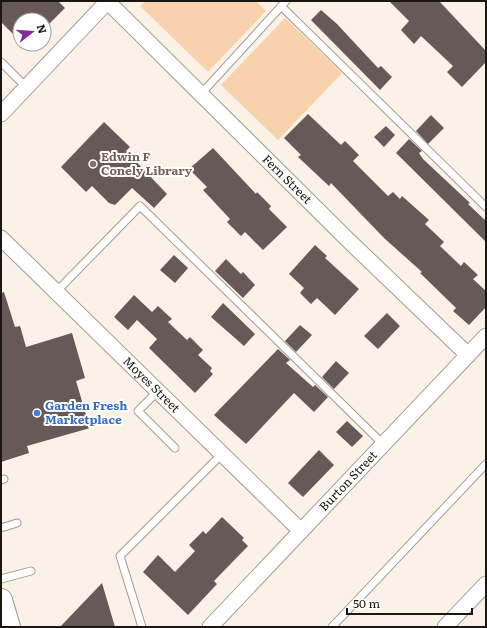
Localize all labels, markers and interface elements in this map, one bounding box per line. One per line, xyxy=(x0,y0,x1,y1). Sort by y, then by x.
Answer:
north arrow xyxy=(12,12,52,52)
text: N xyxy=(34,22,52,36)
place label: Edwin F Conely Library xyxy=(101,147,193,179)
street label: Fern Street xyxy=(259,150,317,208)
marker: Edwin F Conely Library xyxy=(88,159,98,169)
street label: Moyes Street xyxy=(119,352,185,416)
place label: Garden Fresh Marketplace xyxy=(45,396,127,428)
marker: Garden Fresh Marketplace xyxy=(32,408,42,418)
street label: Burton Street xyxy=(314,446,381,515)
scale bar xyxy=(347,590,472,616)
text: 50 m xyxy=(353,594,380,612)

